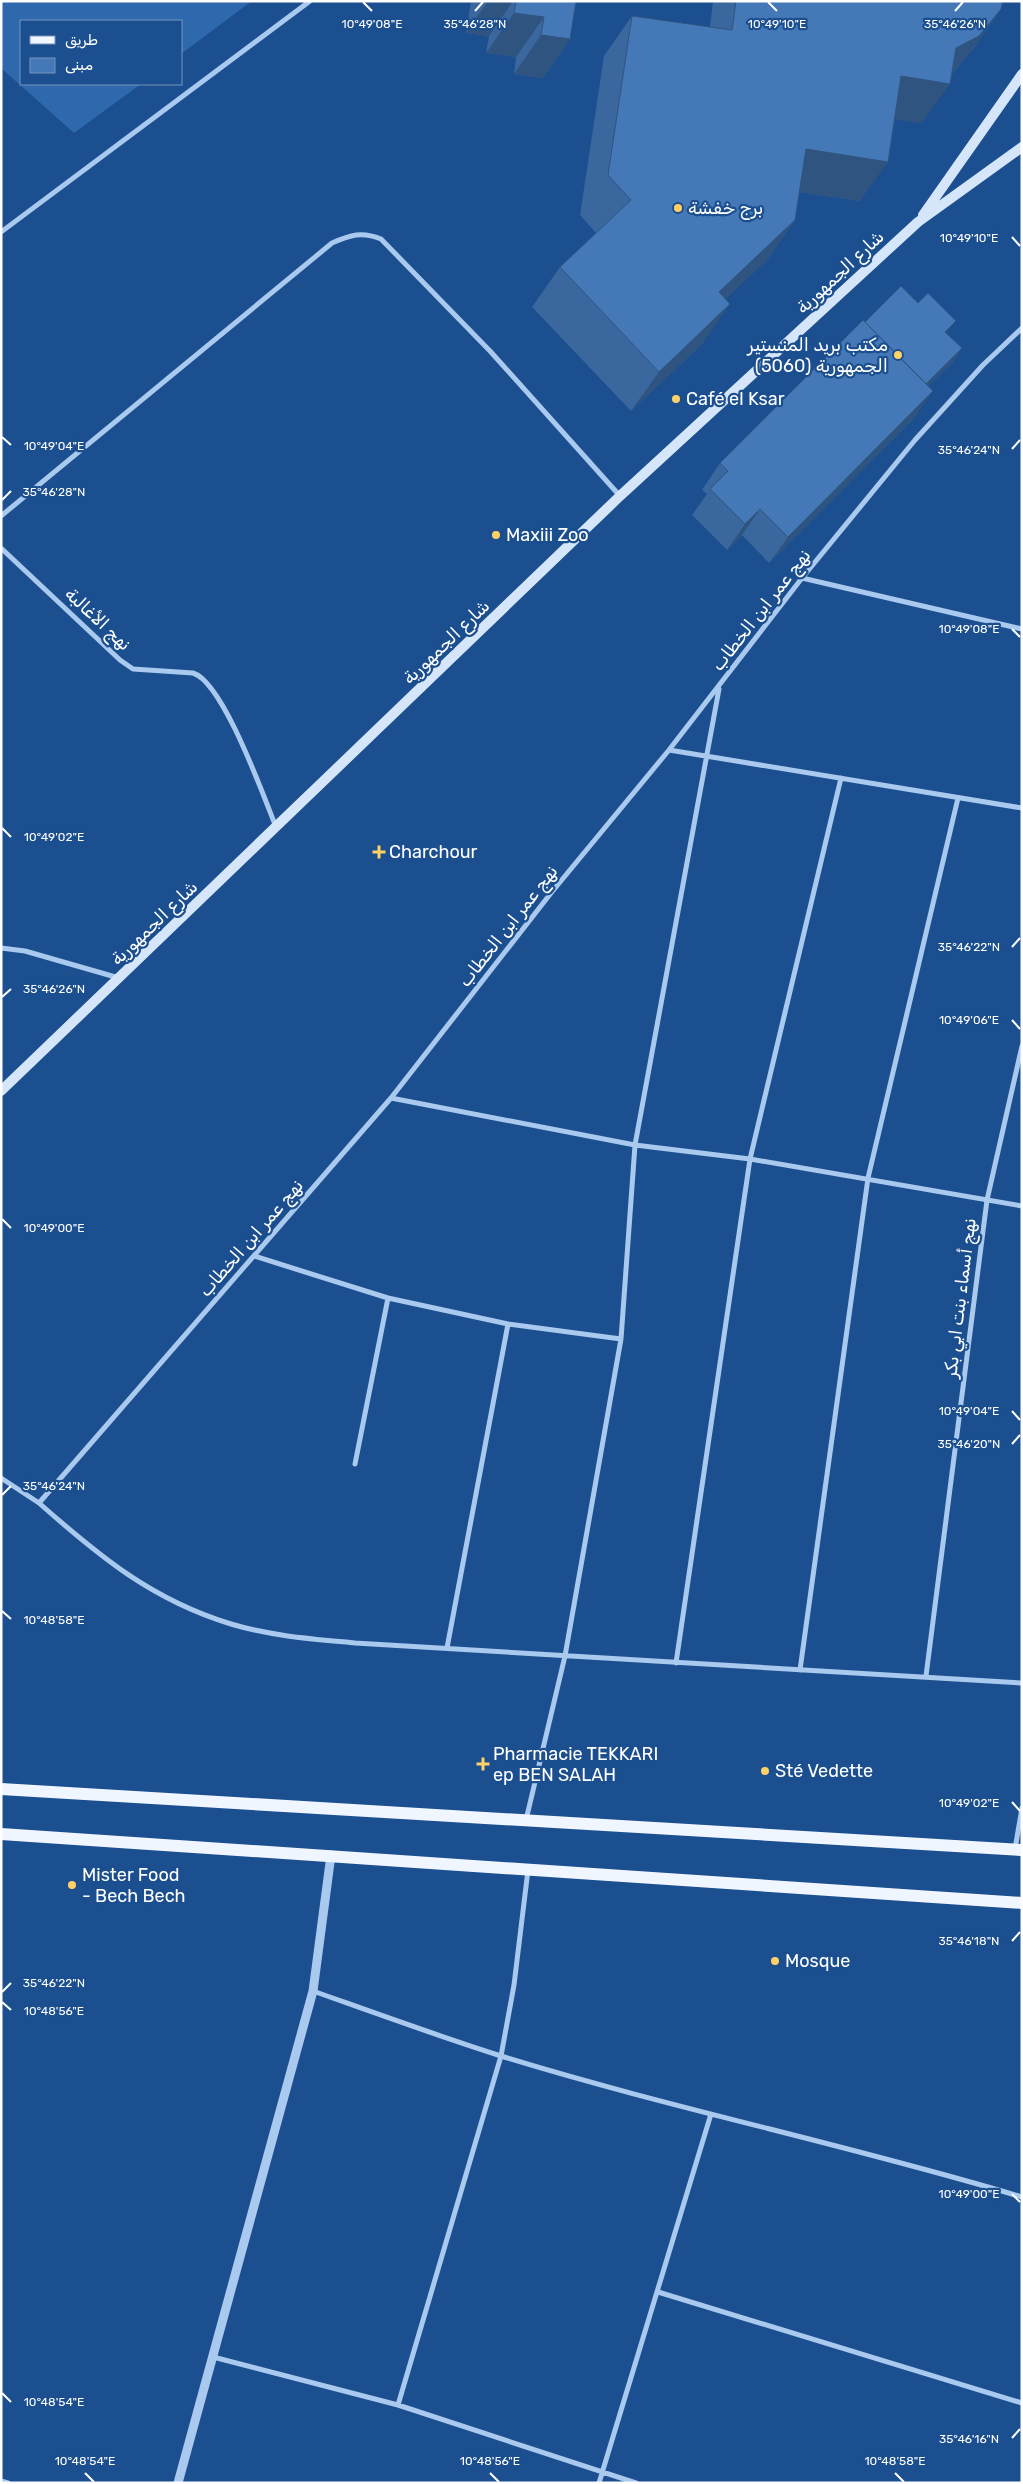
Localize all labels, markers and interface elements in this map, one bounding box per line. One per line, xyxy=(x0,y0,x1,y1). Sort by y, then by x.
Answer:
text: 10°49'08"E xyxy=(342,17,403,31)
text: 35°46'28"N xyxy=(444,17,506,31)
text: 10°49'10"E xyxy=(748,17,806,31)
text: 35°46'26"N xyxy=(924,17,986,31)
legend xyxy=(20,20,182,85)
text: طريق xyxy=(65,31,98,49)
text: مبنى xyxy=(65,56,93,74)
place label: برج خفشة xyxy=(688,197,763,220)
marker: برج خفشة xyxy=(672,202,684,214)
street label: شارع الجمهورية xyxy=(791,226,889,319)
text: 10°49'10"E xyxy=(940,231,998,245)
place label: مكتب بريد المنستير الجمهورية (5060) xyxy=(747,334,888,377)
marker: مكتب بريد المنستير الجمهورية (5060) xyxy=(892,349,904,361)
place label: Café el Ksar xyxy=(686,388,785,410)
marker: Café el Ksar xyxy=(670,393,682,405)
text: 10°49'04"E xyxy=(24,439,84,453)
text: 35°46'24"N xyxy=(938,443,1000,457)
text: 35°46'28"N xyxy=(23,485,85,499)
place label: Maxiii Zoo xyxy=(506,524,589,546)
marker: Maxiii Zoo xyxy=(490,529,502,541)
street label: نهج عمر ابن الخطاب xyxy=(707,545,816,676)
street label: نهج الأغالبة xyxy=(60,583,136,656)
street label: شارع الجمهورية xyxy=(398,595,495,690)
text: 10°49'08"E xyxy=(939,622,1000,636)
text: 10°49'02"E xyxy=(24,830,84,844)
place label: Charchour xyxy=(389,841,478,863)
marker: Charchour xyxy=(373,846,385,858)
street label: نهج عمر ابن الخطاب xyxy=(454,861,563,992)
street label: شارع الجمهورية xyxy=(106,876,203,971)
text: 35°46'22"N xyxy=(938,940,1000,954)
text: 35°46'26"N xyxy=(23,982,85,996)
text: 10°49'06"E xyxy=(939,1013,999,1027)
street label: نهج عمر ابن الخطاب xyxy=(194,1175,309,1302)
street label: نهج أسماء بنت ابي بكر xyxy=(939,1217,983,1380)
text: 10°49'00"E xyxy=(24,1221,84,1235)
text: 10°49'04"E xyxy=(939,1404,999,1418)
text: 35°46'20"N xyxy=(938,1437,1000,1451)
text: 35°46'24"N xyxy=(23,1479,85,1493)
text: 10°48'58"E xyxy=(23,1613,85,1627)
place label: Pharmacie TEKKARI ep BEN SALAH xyxy=(493,1743,658,1786)
marker: Pharmacie TEKKARI ep BEN SALAH xyxy=(477,1758,489,1770)
place label: Sté Vedette xyxy=(775,1760,873,1782)
marker: Sté Vedette xyxy=(759,1765,771,1777)
text: 10°49'02"E xyxy=(939,1796,999,1810)
place label: Mister Food - Bech Bech xyxy=(82,1864,186,1907)
marker: Mister Food - Bech Bech xyxy=(66,1879,78,1891)
text: 35°46'18"N xyxy=(939,1934,999,1948)
place label: Mosque xyxy=(785,1950,850,1972)
marker: Mosque xyxy=(769,1955,781,1967)
text: 35°46'22"N xyxy=(23,1976,85,1990)
text: 10°48'56"E xyxy=(24,2004,84,2018)
text: 10°49'00"E xyxy=(939,2187,999,2201)
text: 10°48'54"E xyxy=(24,2395,84,2409)
text: 35°46'16"N xyxy=(939,2432,999,2446)
text: 10°48'54"E xyxy=(55,2454,115,2468)
text: 10°48'56"E xyxy=(460,2454,520,2468)
text: 10°48'58"E xyxy=(864,2454,926,2468)

